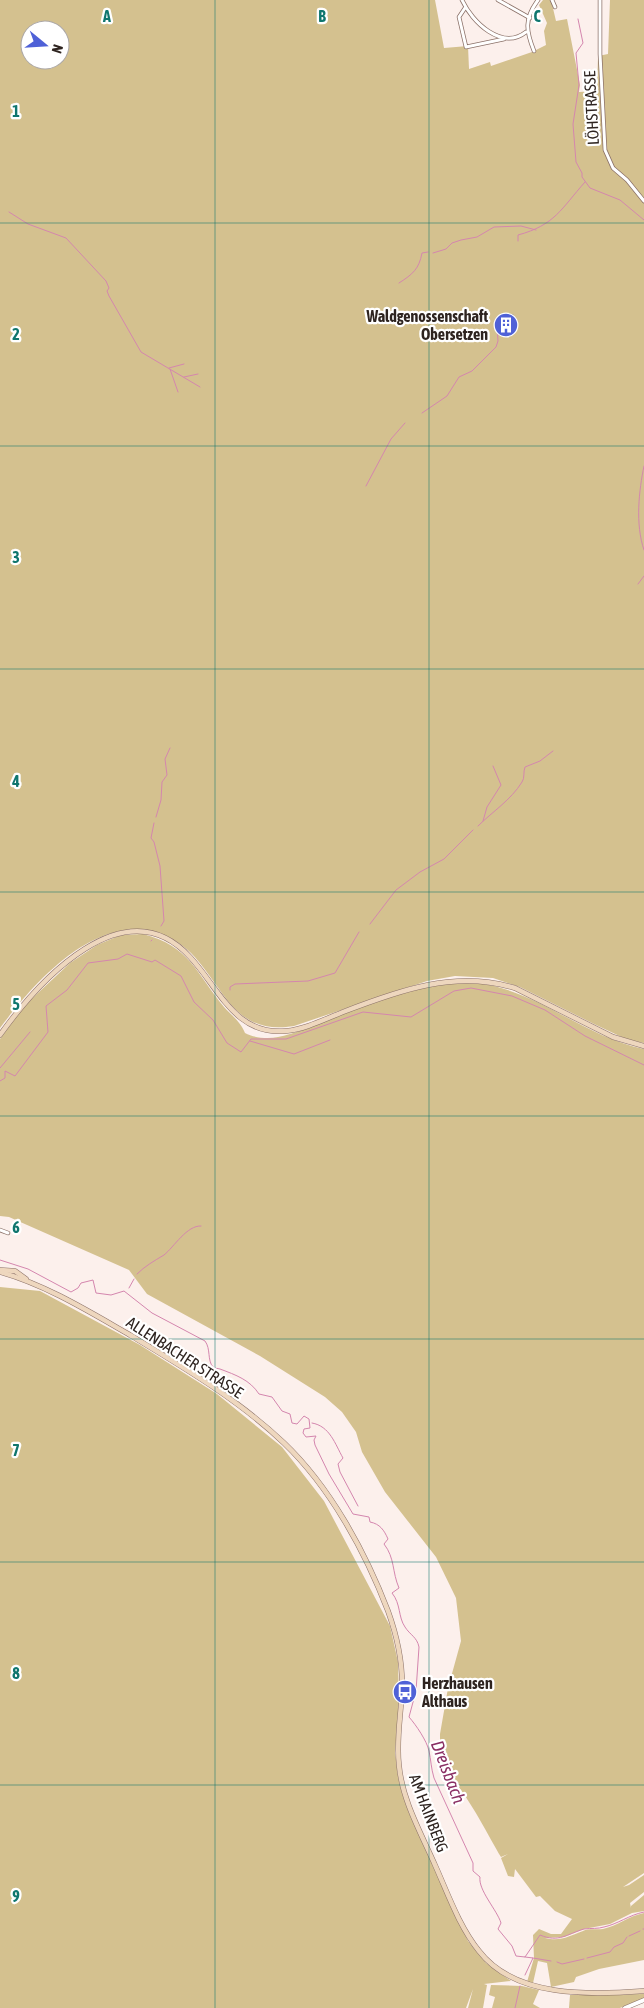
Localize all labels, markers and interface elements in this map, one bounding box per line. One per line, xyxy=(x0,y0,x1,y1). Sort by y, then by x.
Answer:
text: A xyxy=(102,7,111,25)
text: B xyxy=(318,7,326,25)
text: C xyxy=(533,7,541,25)
north arrow xyxy=(20,20,70,70)
text: N xyxy=(48,43,66,55)
street label: LÖHSTRASSE xyxy=(580,70,602,146)
text: 1 xyxy=(12,102,20,120)
place label: Waldgenossenschaft Obersetzen xyxy=(366,307,488,343)
building icon: Waldgenossenschaft Obersetzen xyxy=(493,312,519,338)
text: 2 xyxy=(12,325,20,343)
text: 3 xyxy=(12,548,20,566)
text: 4 xyxy=(11,772,20,790)
text: 5 xyxy=(12,995,20,1013)
text: 6 xyxy=(12,1218,20,1236)
street label: ALLENBACHER STRASSE xyxy=(123,1313,247,1401)
text: 7 xyxy=(12,1441,20,1459)
text: 8 xyxy=(12,1664,20,1682)
place label: Herzhausen Althaus xyxy=(421,1674,493,1710)
bus stop icon: Herzhausen Althaus xyxy=(392,1679,418,1705)
water label: Dreisbach xyxy=(427,1737,470,1807)
street label: AM HAINBERG xyxy=(406,1771,452,1855)
text: 9 xyxy=(12,1887,20,1905)

